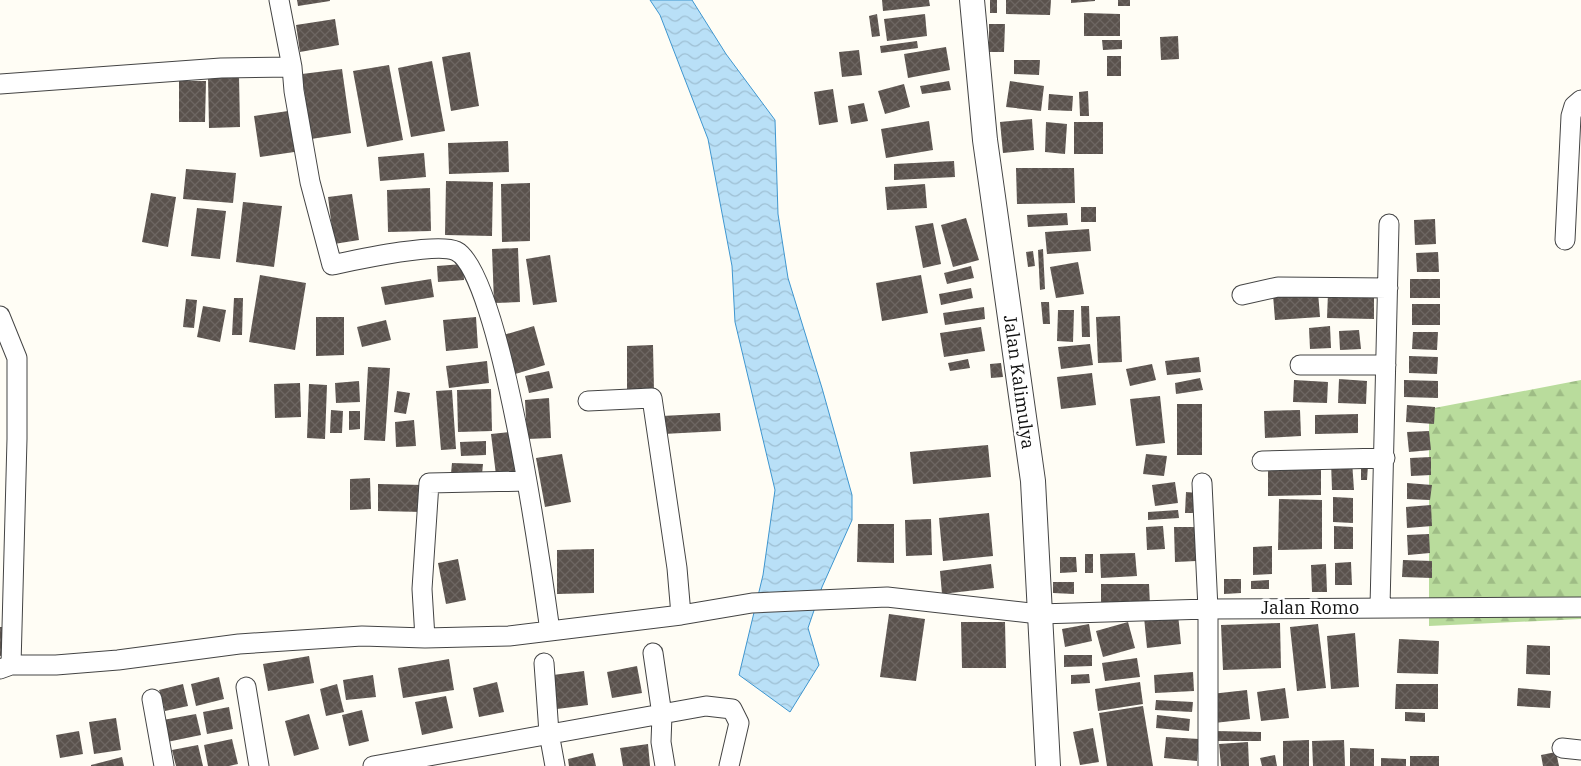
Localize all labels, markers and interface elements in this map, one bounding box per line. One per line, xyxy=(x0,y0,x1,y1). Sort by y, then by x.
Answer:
street label: Jalan Kalimulya xyxy=(999,313,1040,451)
street label: Jalan Romo xyxy=(1261,596,1359,619)

